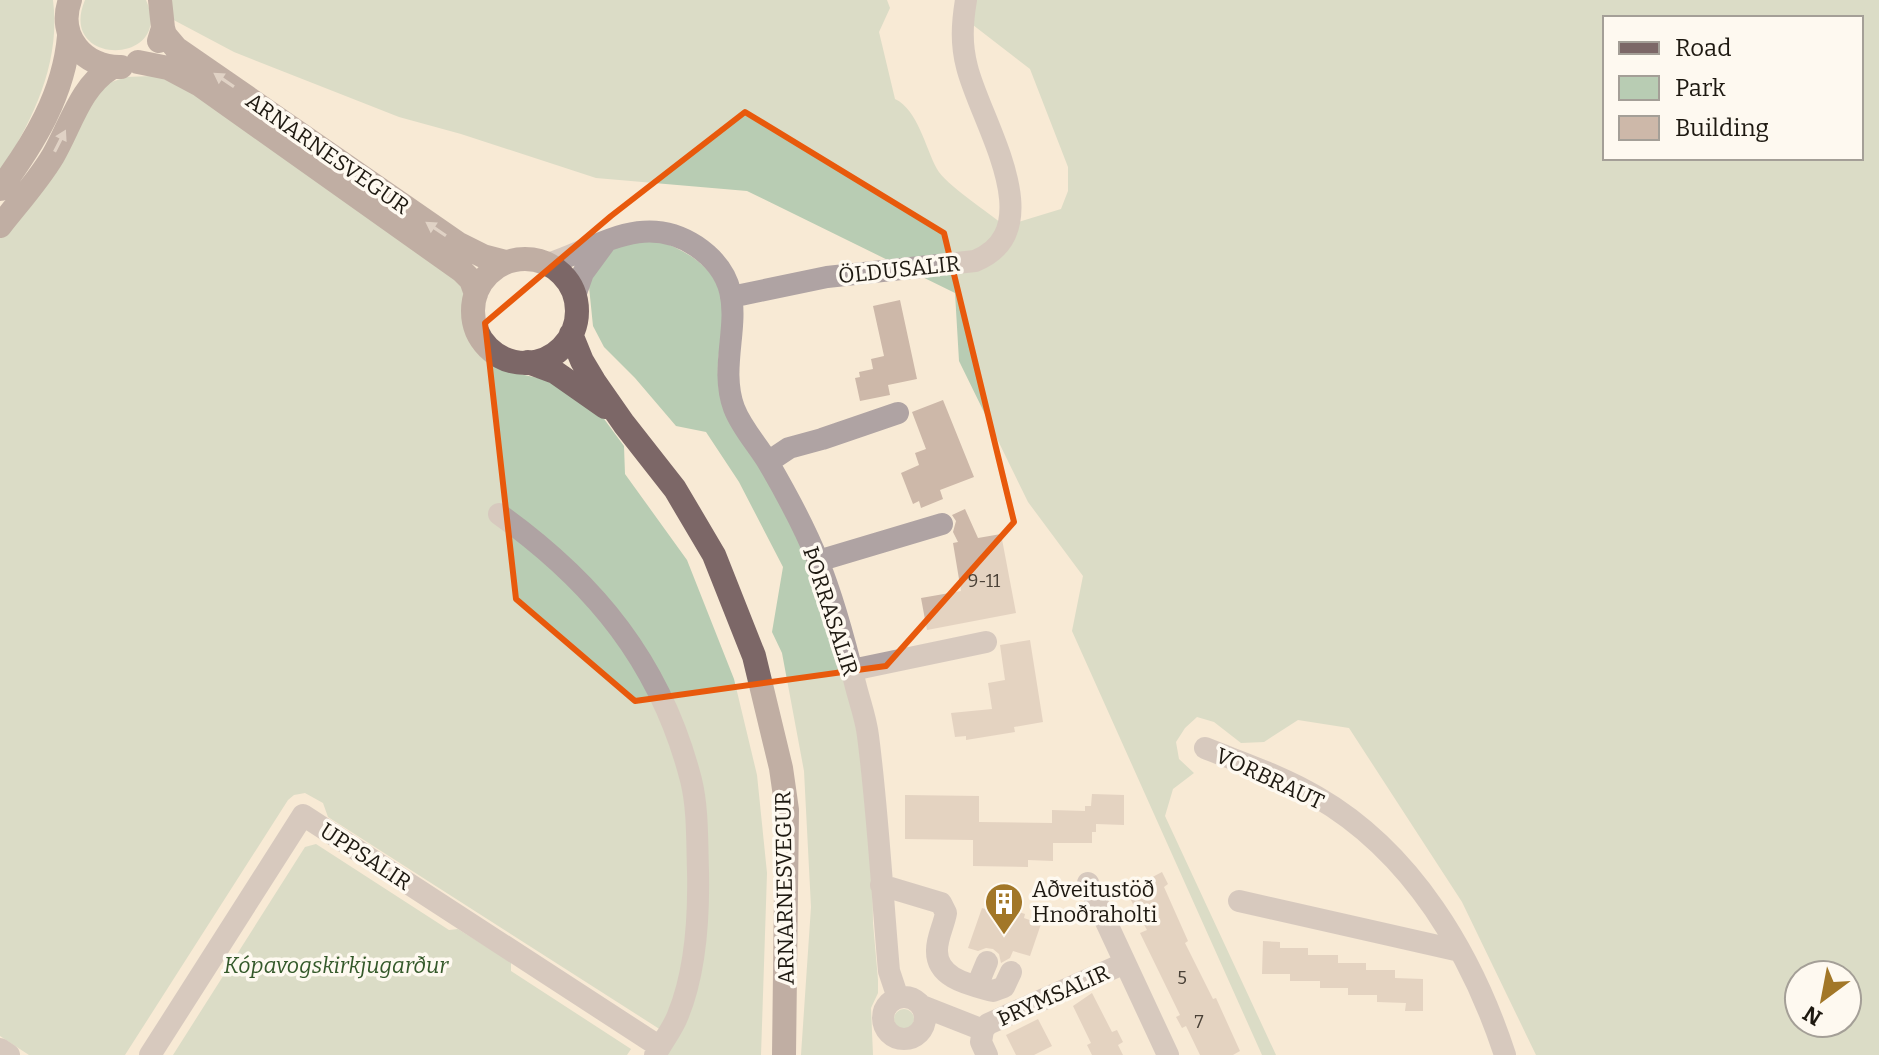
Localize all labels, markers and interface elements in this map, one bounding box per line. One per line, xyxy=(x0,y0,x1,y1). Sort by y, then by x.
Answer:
legend xyxy=(1603,16,1863,160)
text: Road xyxy=(1675,34,1731,62)
one-way arrow xyxy=(213,73,234,88)
text: Park xyxy=(1675,74,1726,102)
street label: ARNARNESVEGUR xyxy=(241,87,415,220)
text: Building xyxy=(1675,114,1769,142)
one-way arrow xyxy=(54,130,67,153)
one-way arrow xyxy=(426,222,447,237)
street label: ÖLDUSALIR xyxy=(837,250,962,289)
street label: ÞORRASALIR xyxy=(797,543,864,680)
house number: 9-11 xyxy=(968,570,1001,592)
street label: VORBRAUT xyxy=(1211,742,1328,815)
street label: ARNARNESVEGUR xyxy=(769,790,800,985)
street label: UPPSALIR xyxy=(315,817,417,896)
place label: Aðveitustöð Hnoðraholti xyxy=(1032,876,1158,928)
building icon: Aðveitustöð Hnoðraholti xyxy=(983,881,1025,936)
park label: Kópavogskirkjugarður xyxy=(224,952,449,979)
street label: ÞRYMSALIR xyxy=(993,959,1114,1032)
north arrow xyxy=(1783,959,1863,1039)
house number: 5 xyxy=(1177,967,1187,989)
text: N xyxy=(1798,1000,1827,1031)
house number: 7 xyxy=(1194,1011,1204,1033)

